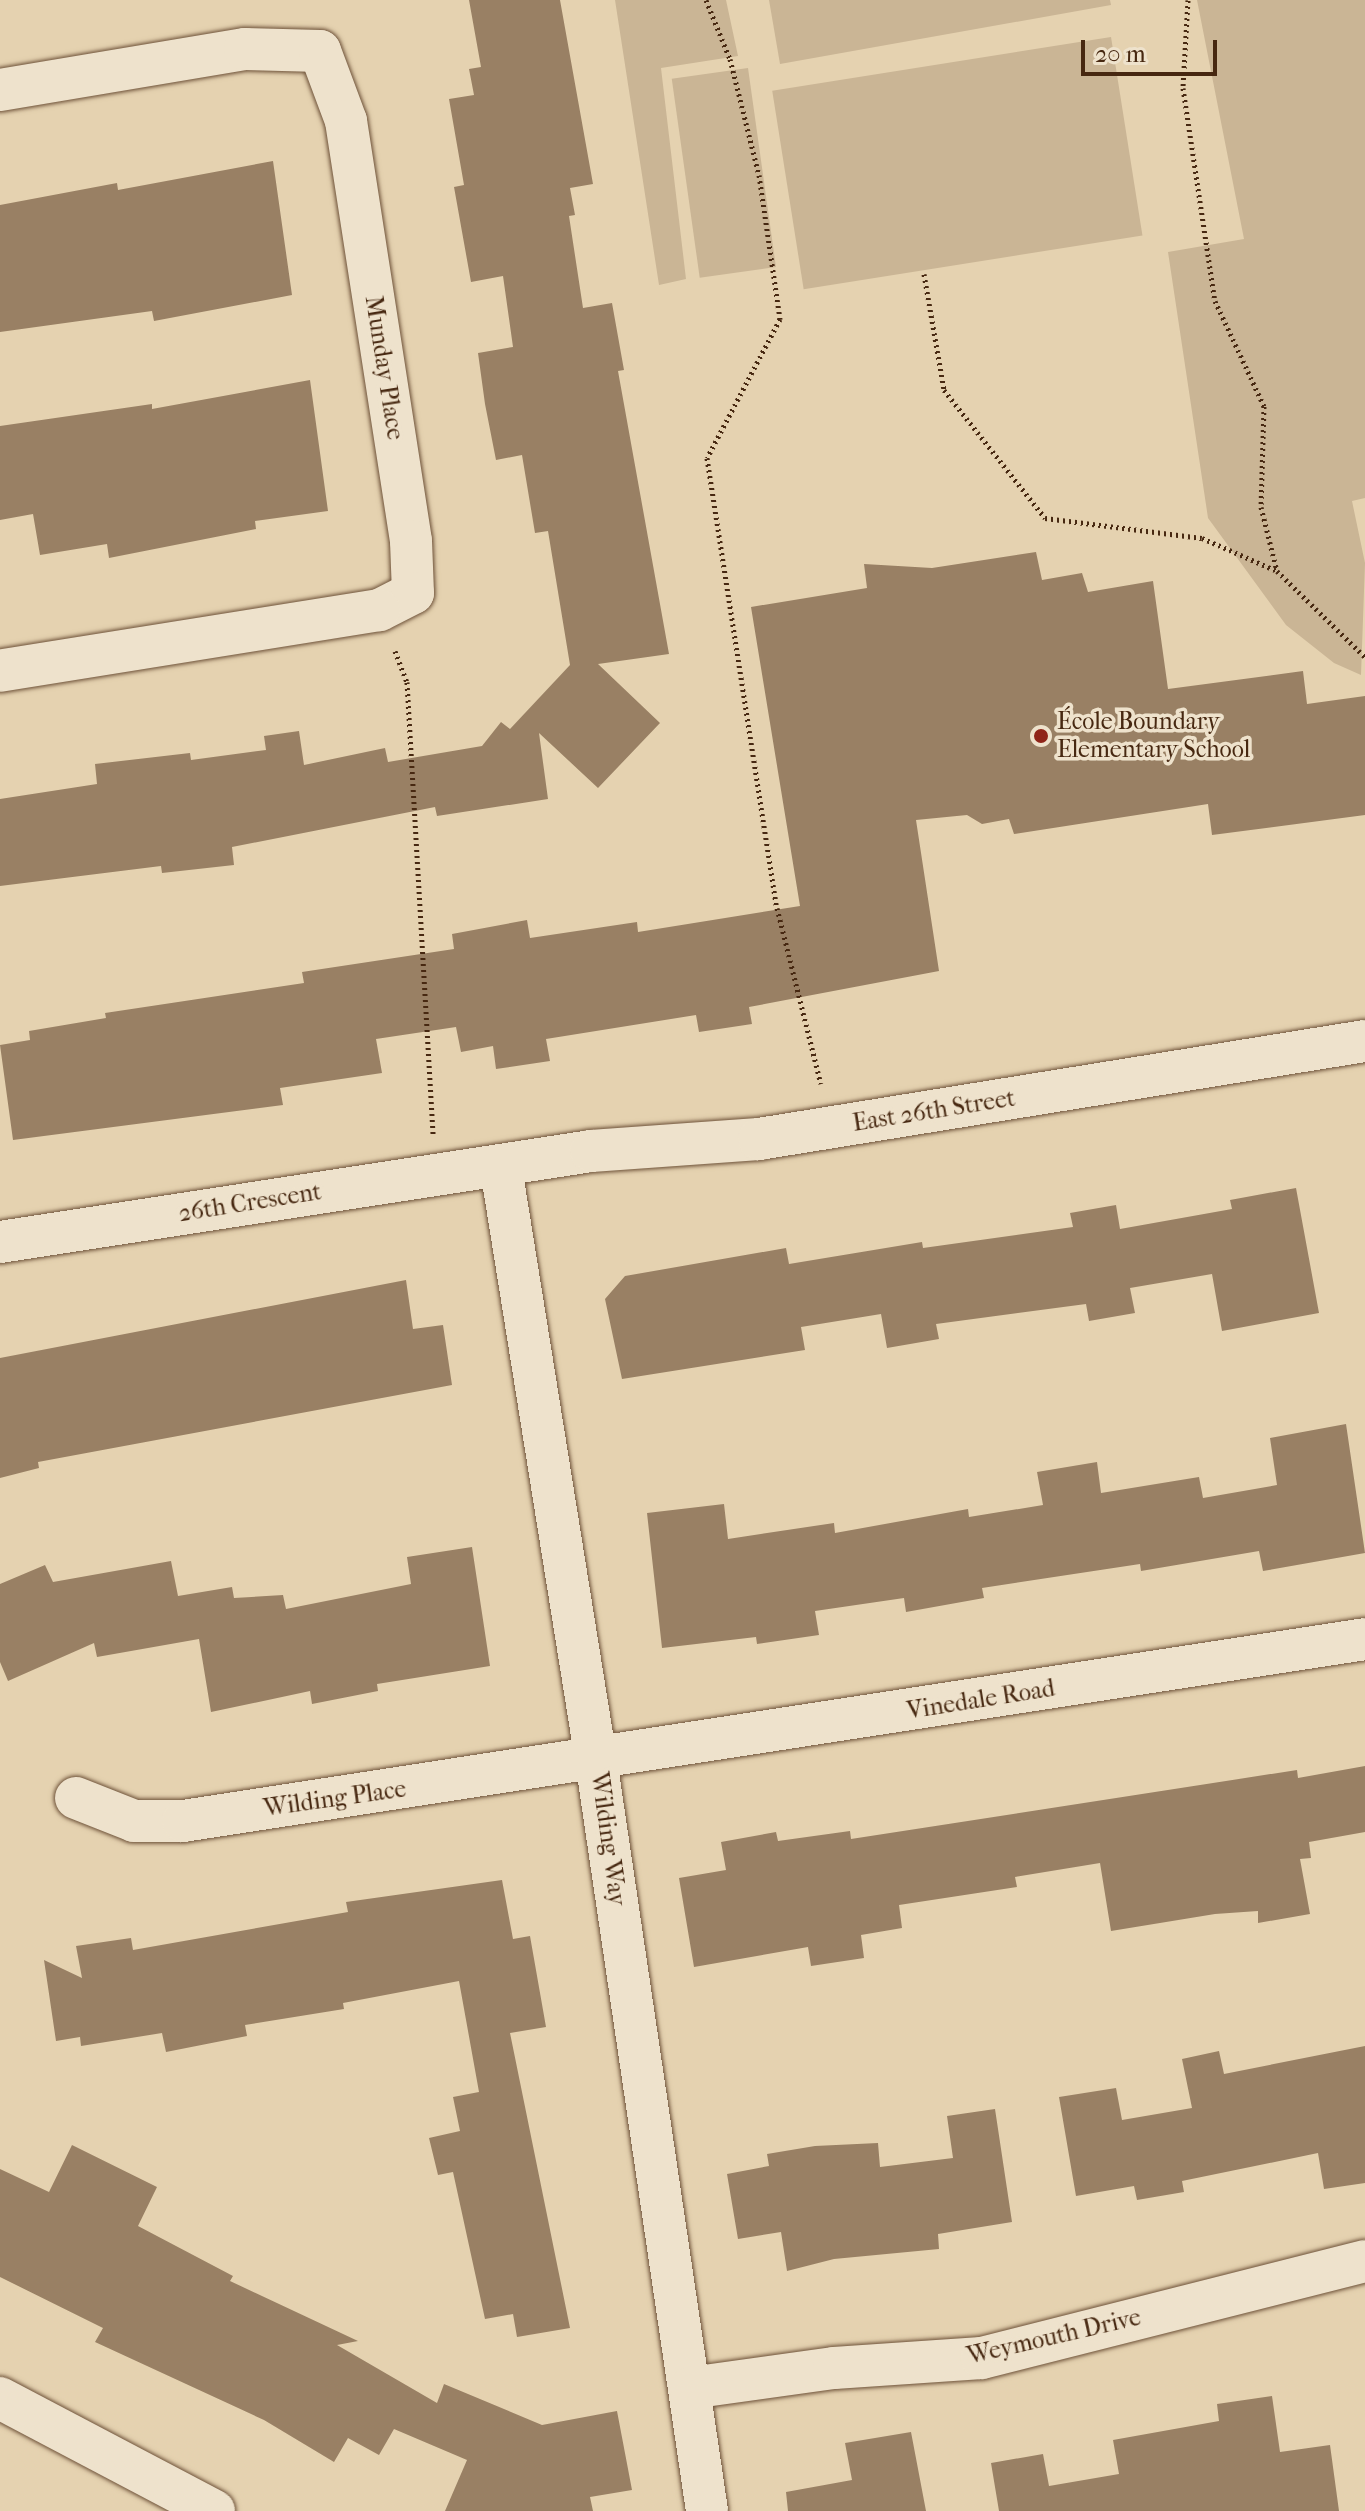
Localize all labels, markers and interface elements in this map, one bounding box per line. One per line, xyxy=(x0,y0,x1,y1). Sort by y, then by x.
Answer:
scale bar xyxy=(1085,24,1221,74)
text: 20 m xyxy=(1095,40,1146,68)
street label: Munday Place xyxy=(358,294,410,442)
place label: École Boundary Elementary School xyxy=(1057,708,1250,764)
marker: École Boundary Elementary School xyxy=(1032,727,1050,745)
street label: East 26th Street xyxy=(851,1084,1017,1138)
street label: 26th Crescent xyxy=(177,1178,323,1228)
street label: Vinedale Road xyxy=(905,1674,1057,1726)
street label: Wilding Way xyxy=(584,1770,632,1908)
street label: Wilding Place xyxy=(262,1775,408,1823)
street label: Weymouth Drive xyxy=(964,2303,1144,2371)

